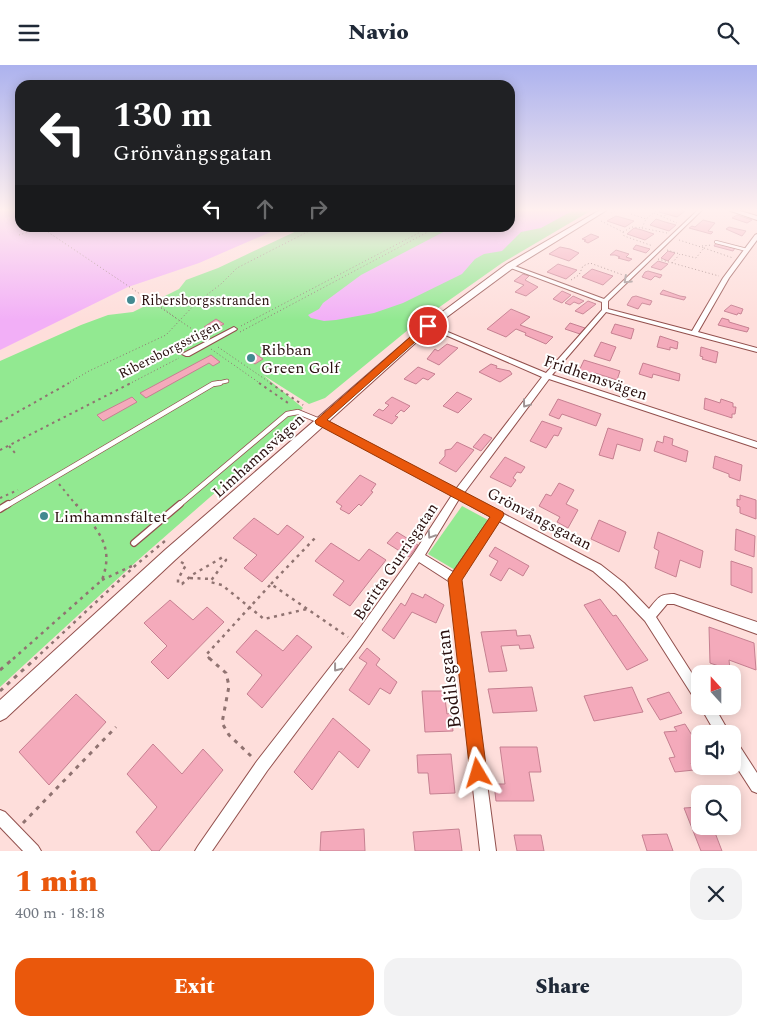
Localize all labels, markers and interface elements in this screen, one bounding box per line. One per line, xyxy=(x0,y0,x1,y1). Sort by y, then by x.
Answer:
text: Navio xyxy=(348,16,409,49)
icon: menu xyxy=(15,19,43,47)
icon: search xyxy=(714,19,742,47)
text: 130 m xyxy=(113,89,212,142)
icon: left xyxy=(30,100,95,165)
text: Grönvångsgatan xyxy=(113,137,272,170)
icon: left xyxy=(198,195,226,223)
icon: ahead xyxy=(251,195,279,223)
icon: right xyxy=(304,195,332,223)
one-way arrow xyxy=(624,274,633,283)
place label: Ribersborgsstranden xyxy=(141,290,270,311)
marker: Ribersborgsstranden xyxy=(125,294,137,306)
pin xyxy=(407,305,449,347)
icon: arrive xyxy=(414,312,442,340)
street label: Ribersborgsstigen xyxy=(115,315,224,384)
place label: Ribban Green Golf xyxy=(261,338,341,380)
street label: Fridhemsvägen xyxy=(541,349,651,407)
marker: Ribban Green Golf xyxy=(245,352,257,364)
one-way arrow xyxy=(524,398,532,407)
street label: Limhamnsvägen xyxy=(207,408,310,504)
street label: Grönvångsgatan xyxy=(483,481,596,557)
street label: Beritta Gurrisgatan xyxy=(347,498,444,625)
place label: Limhamnsfältet xyxy=(54,505,167,529)
marker: Limhamnsfältet xyxy=(38,510,50,522)
one-way arrow xyxy=(428,530,438,539)
street label: Bodilsgatan xyxy=(429,628,470,730)
one-way arrow xyxy=(335,662,343,671)
north arrow xyxy=(691,665,741,715)
map controls xyxy=(691,665,741,835)
button: sound xyxy=(691,725,741,775)
position arrow xyxy=(451,746,503,798)
button: search xyxy=(691,785,741,835)
text: 1 min xyxy=(15,859,98,905)
button: close xyxy=(690,868,742,920)
text: 400 m · 18:18 xyxy=(15,901,105,925)
button: Exit xyxy=(15,958,374,1016)
button: Share xyxy=(384,958,742,1016)

